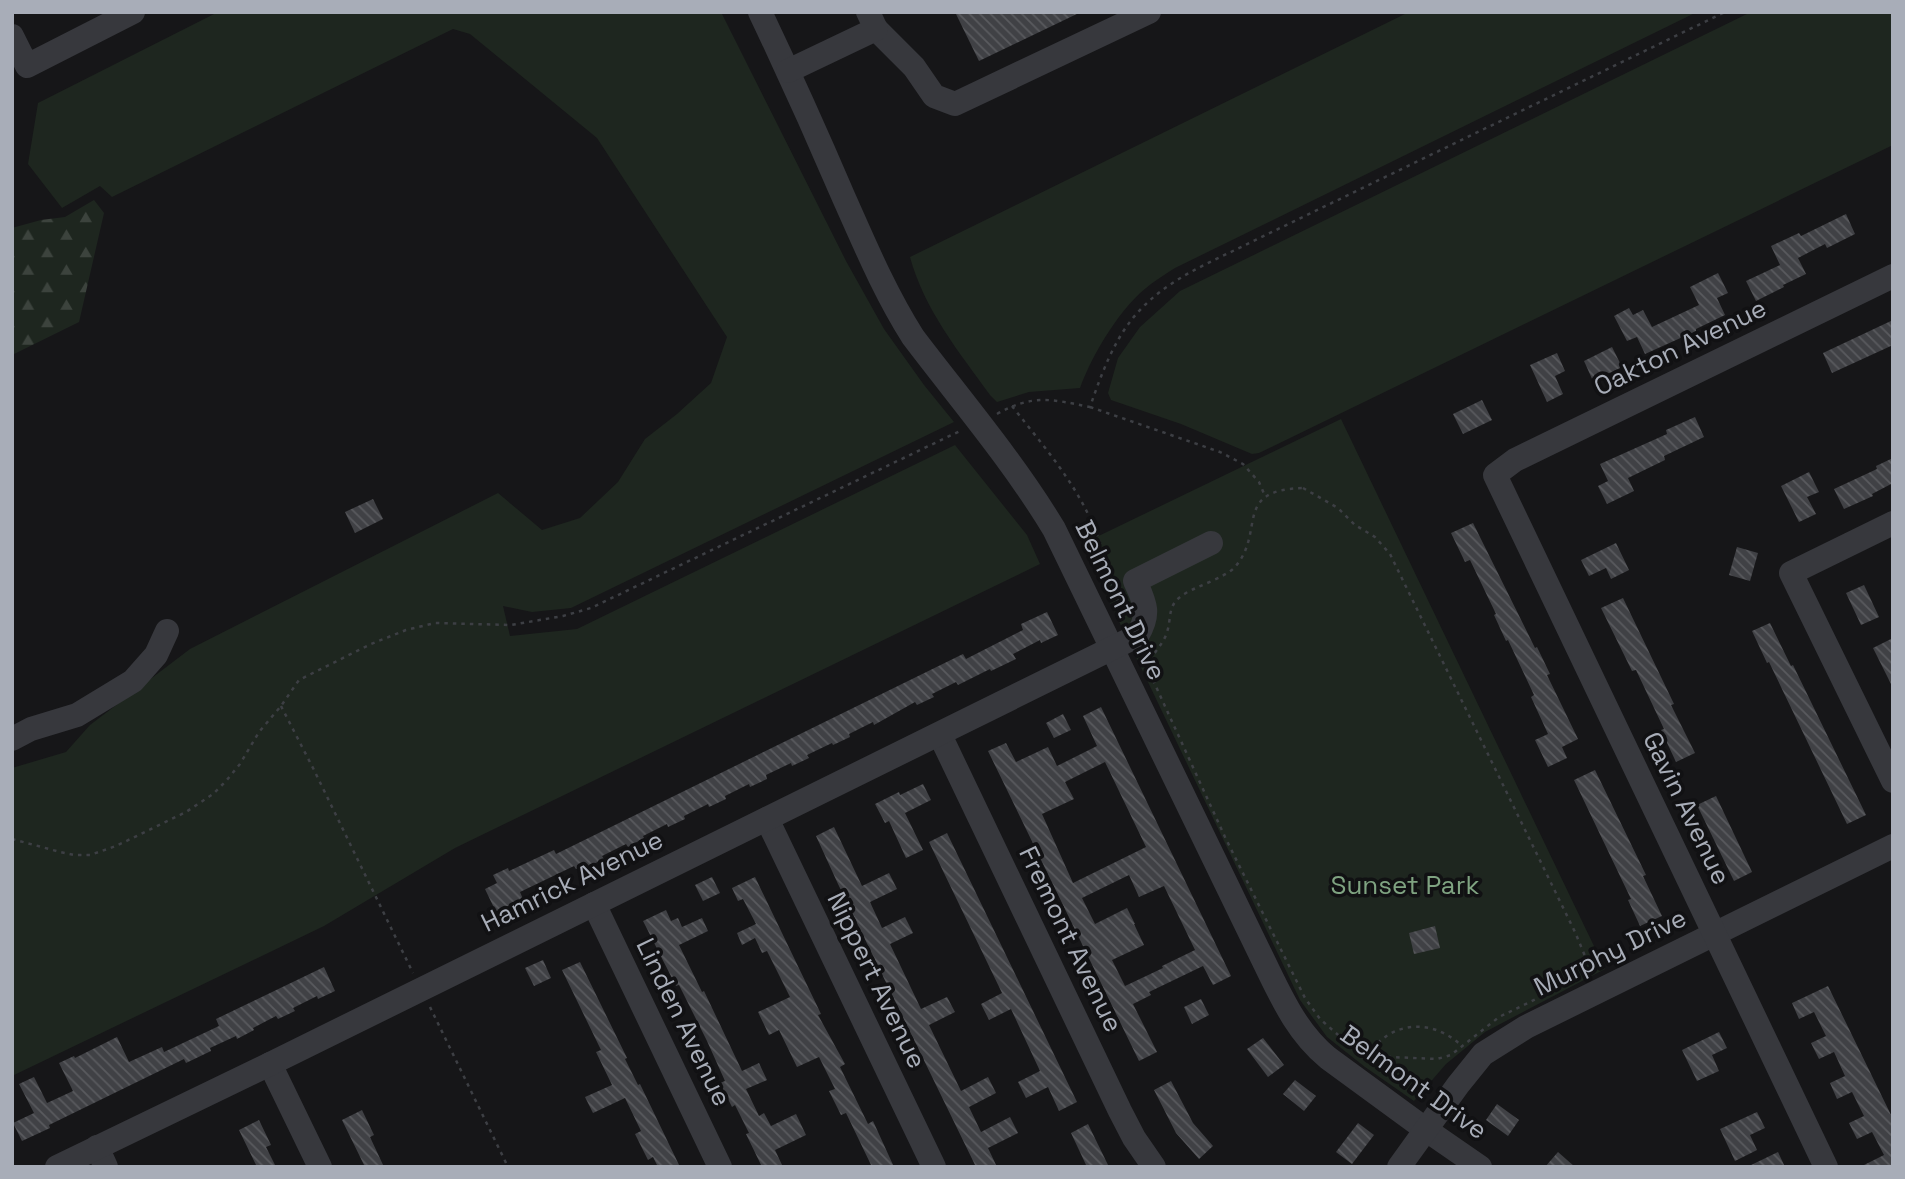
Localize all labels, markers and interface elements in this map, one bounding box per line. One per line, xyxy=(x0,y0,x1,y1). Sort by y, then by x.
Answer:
street label: Oakton Avenue xyxy=(1588,291,1772,403)
street label: Belmont Drive xyxy=(1068,514,1174,686)
street label: Gavin Avenue xyxy=(1635,726,1739,890)
street label: Hamrick Avenue xyxy=(475,822,669,940)
street label: Fremont Avenue xyxy=(1011,840,1131,1038)
park label: Sunset Park xyxy=(1330,868,1480,902)
street label: Nippert Avenue xyxy=(820,886,934,1074)
street label: Murphy Drive xyxy=(1528,900,1692,1004)
street label: Linden Avenue xyxy=(629,932,739,1112)
street label: Belmont Drive xyxy=(1334,1017,1494,1147)

